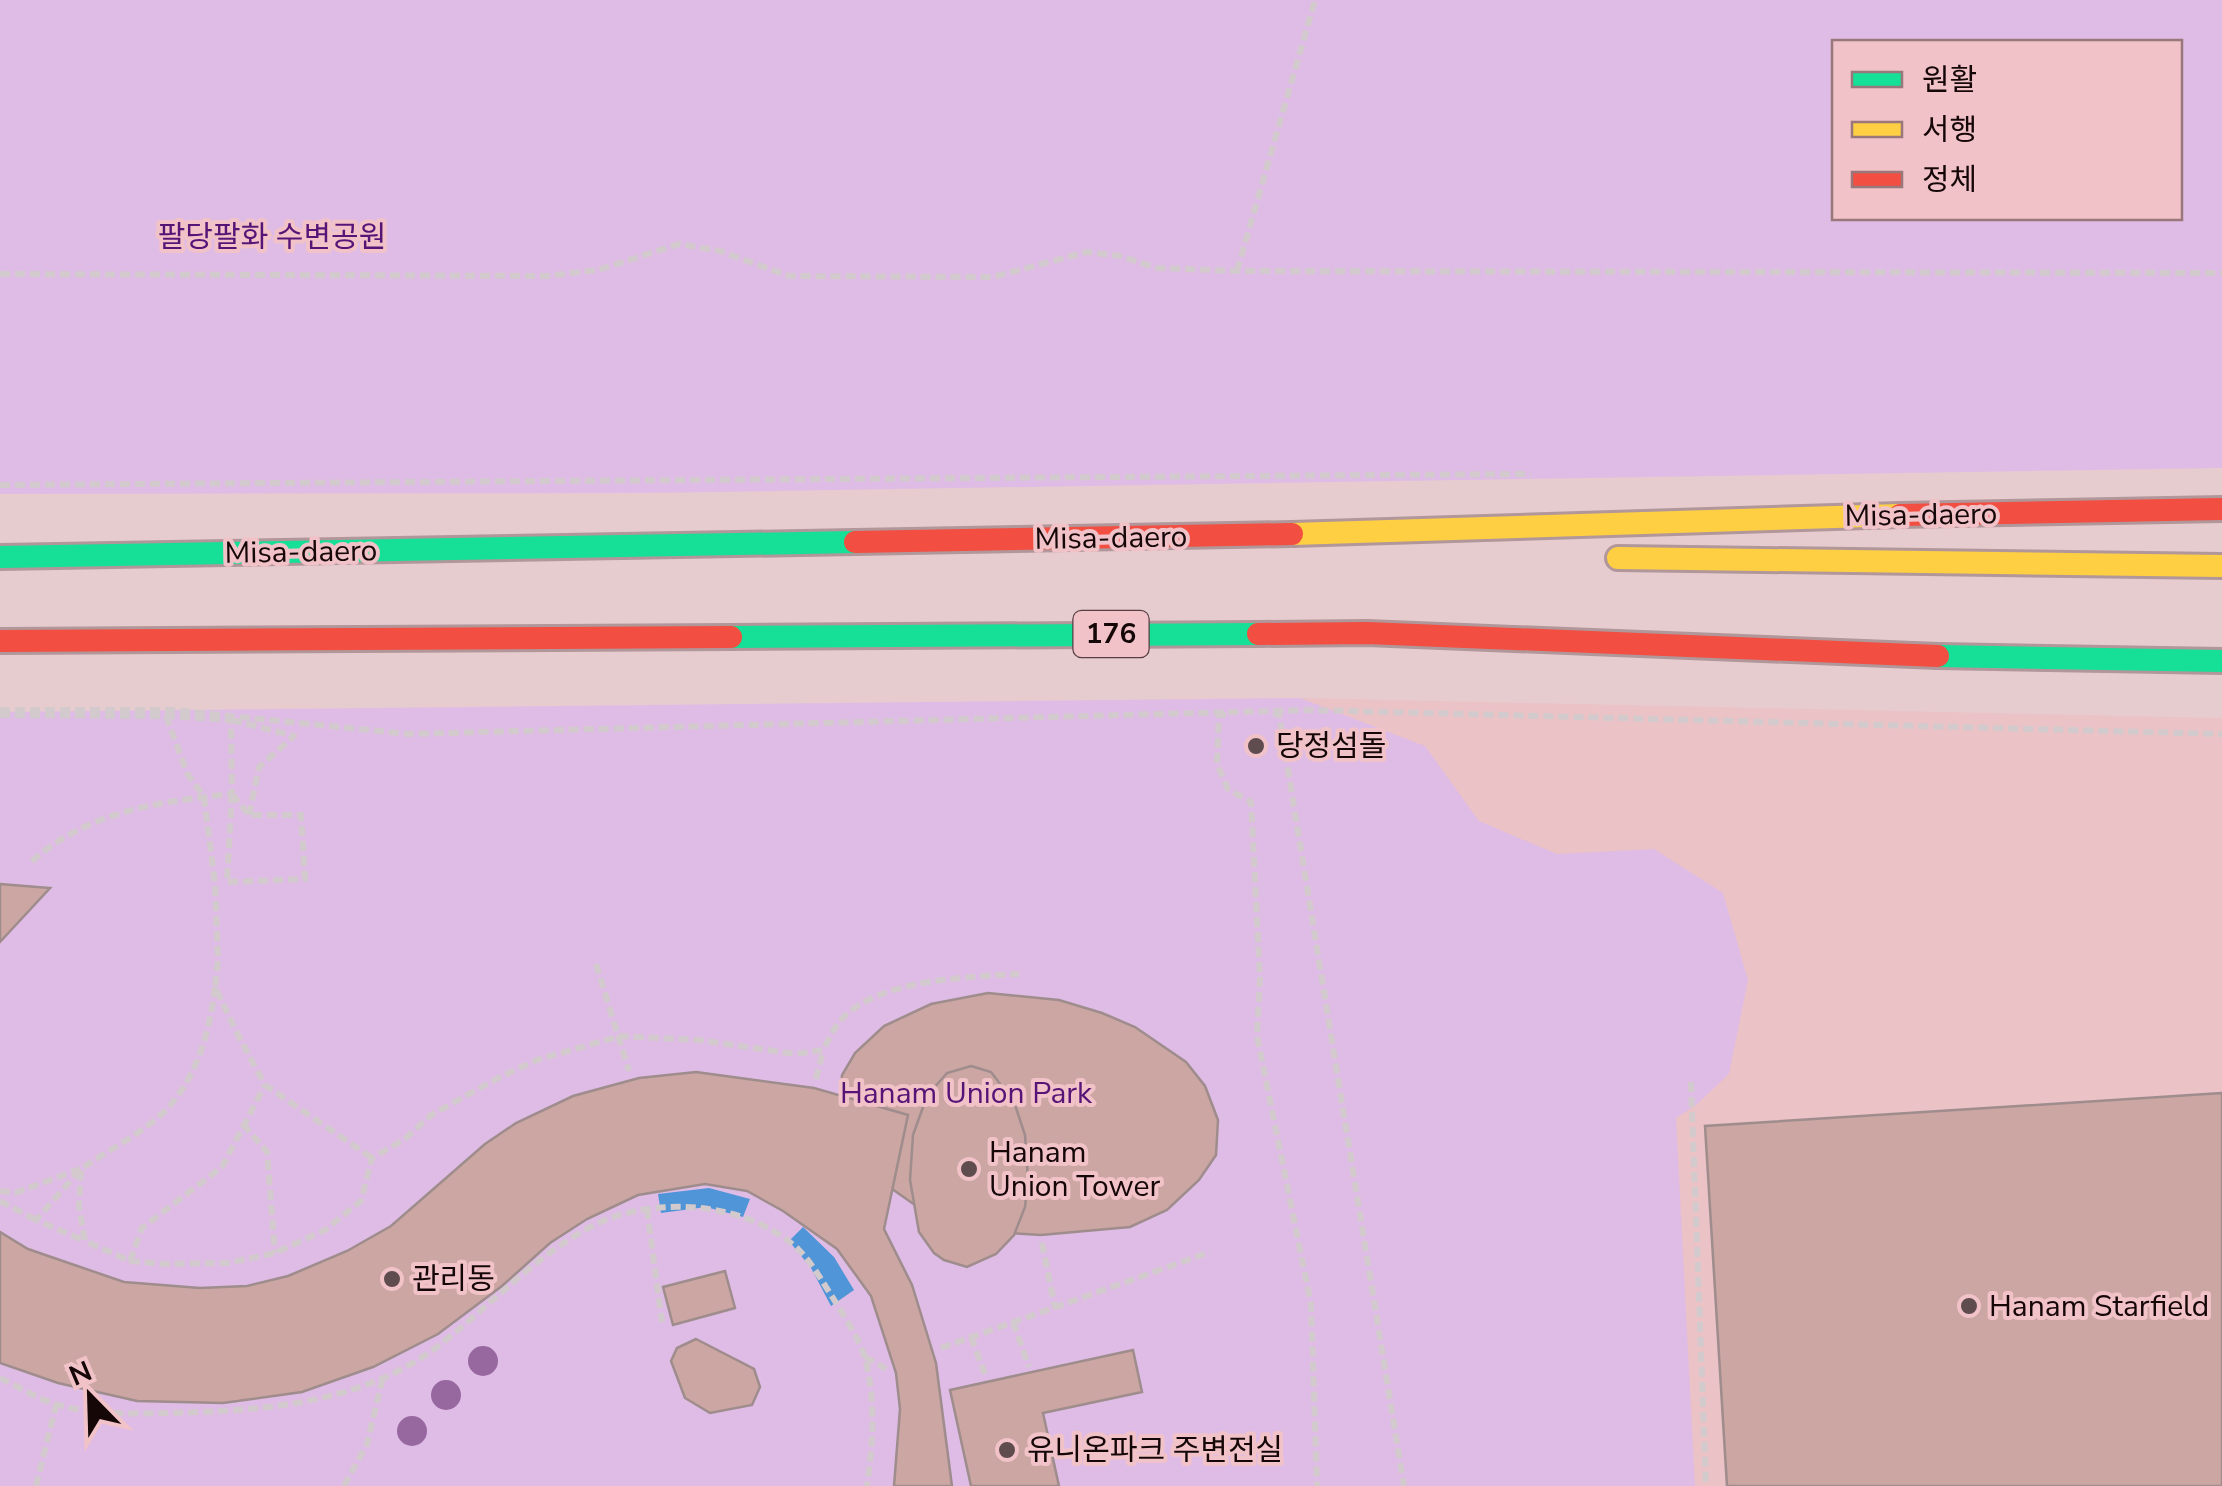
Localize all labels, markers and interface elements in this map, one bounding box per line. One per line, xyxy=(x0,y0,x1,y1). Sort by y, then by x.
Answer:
legend xyxy=(1832,40,2182,220)
text: 원활 xyxy=(1922,60,1977,101)
text: 서행 xyxy=(1922,110,1977,151)
text: 정체 xyxy=(1922,160,1977,201)
park label: 팔당팔화 수변공원 xyxy=(158,217,386,258)
street label: Misa-daero xyxy=(1844,493,1998,537)
street label: Misa-daero xyxy=(1034,516,1188,560)
street label: Misa-daero xyxy=(224,530,378,574)
road number: 176 xyxy=(1074,611,1148,657)
place label: 당정섬돌 xyxy=(1276,726,1386,767)
marker: 당정섬돌 xyxy=(1245,735,1267,757)
park label: Hanam Union Park xyxy=(840,1073,1093,1114)
place label: Hanam Union Tower xyxy=(989,1132,1160,1207)
marker: Hanam Union Tower xyxy=(958,1158,980,1180)
place label: 관리동 xyxy=(412,1259,495,1300)
marker: 관리동 xyxy=(381,1268,403,1290)
place label: Hanam Starfield xyxy=(1989,1286,2209,1327)
marker: Hanam Starfield xyxy=(1958,1295,1980,1317)
north arrow xyxy=(40,1346,140,1446)
text: N xyxy=(64,1352,98,1395)
place label: 유니온파크 주변전실 xyxy=(1027,1430,1283,1471)
marker: 유니온파크 주변전실 xyxy=(996,1439,1018,1461)

